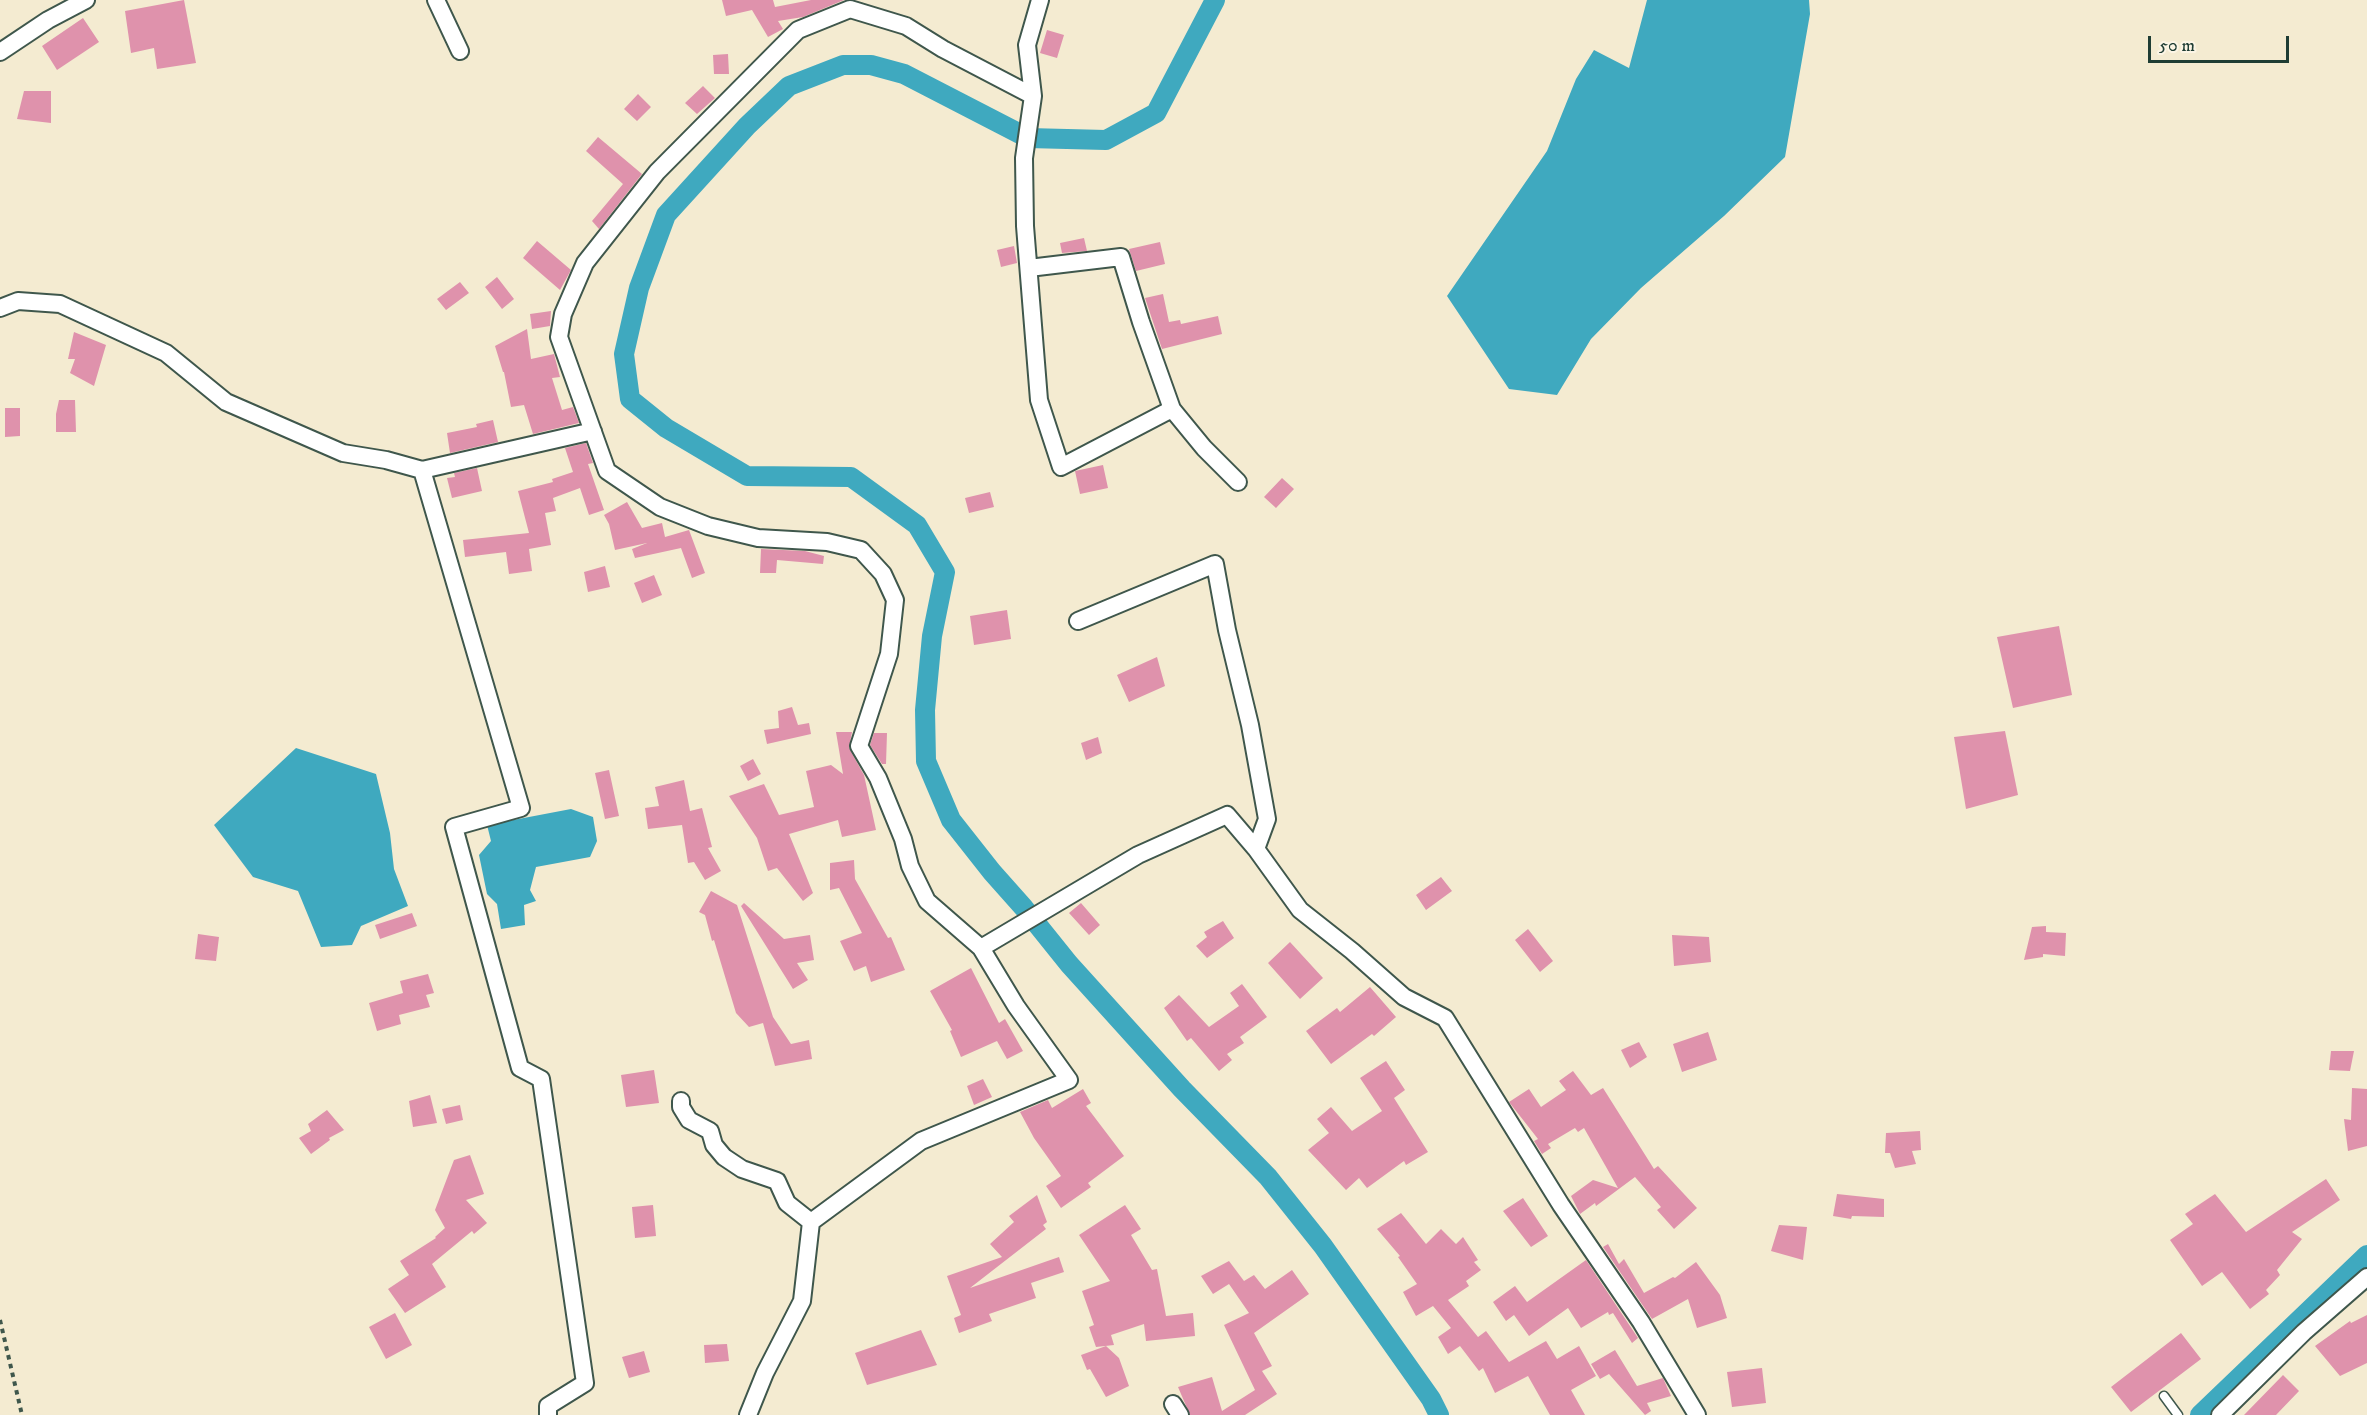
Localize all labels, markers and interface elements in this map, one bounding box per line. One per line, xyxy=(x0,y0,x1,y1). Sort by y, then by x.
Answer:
scale bar xyxy=(2151,24,2292,62)
text: 50 m xyxy=(2159,35,2195,57)

